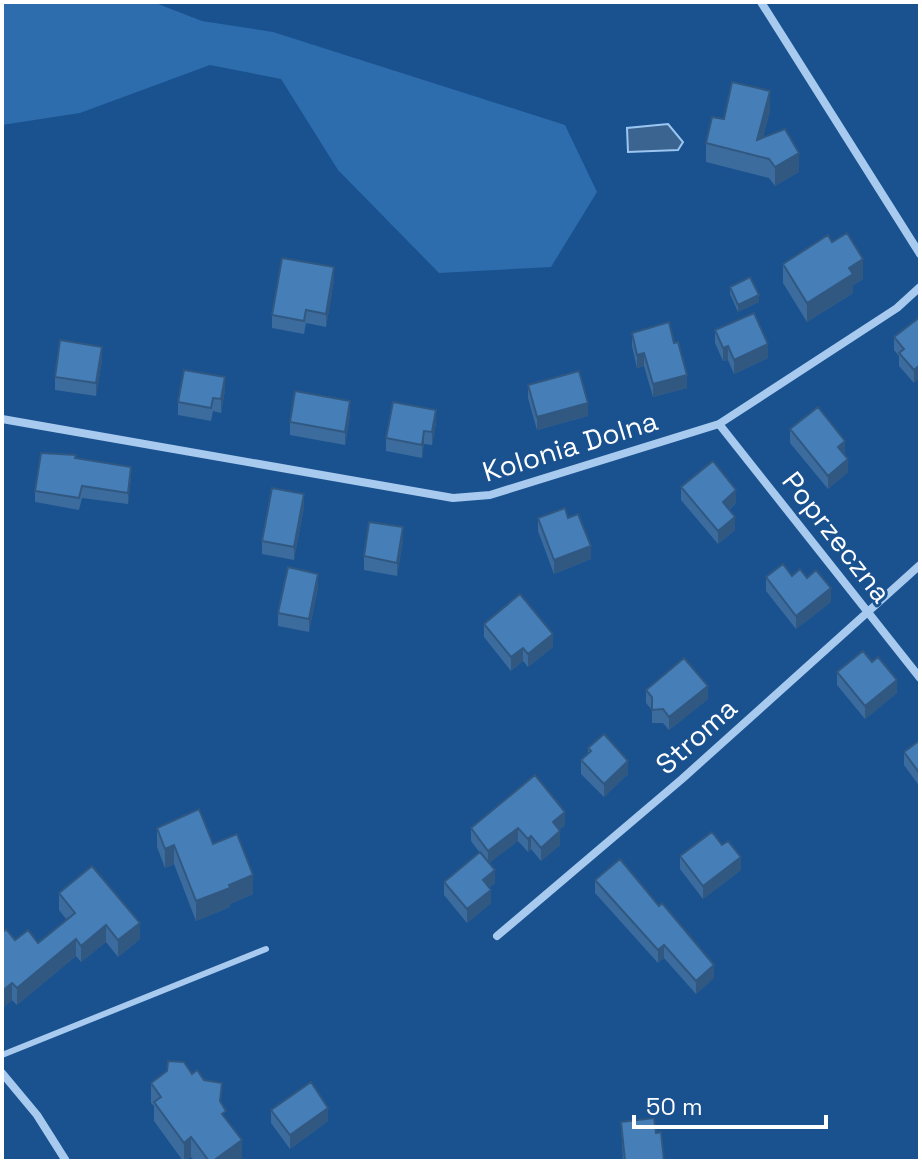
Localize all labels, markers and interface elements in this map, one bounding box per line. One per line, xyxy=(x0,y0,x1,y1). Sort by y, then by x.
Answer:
street label: Kolonia Dolna xyxy=(478,402,662,490)
street label: Poprzeczna xyxy=(774,464,900,610)
street label: Stroma xyxy=(648,690,744,782)
scale bar xyxy=(634,1079,826,1129)
text: 50 m xyxy=(646,1091,703,1122)

